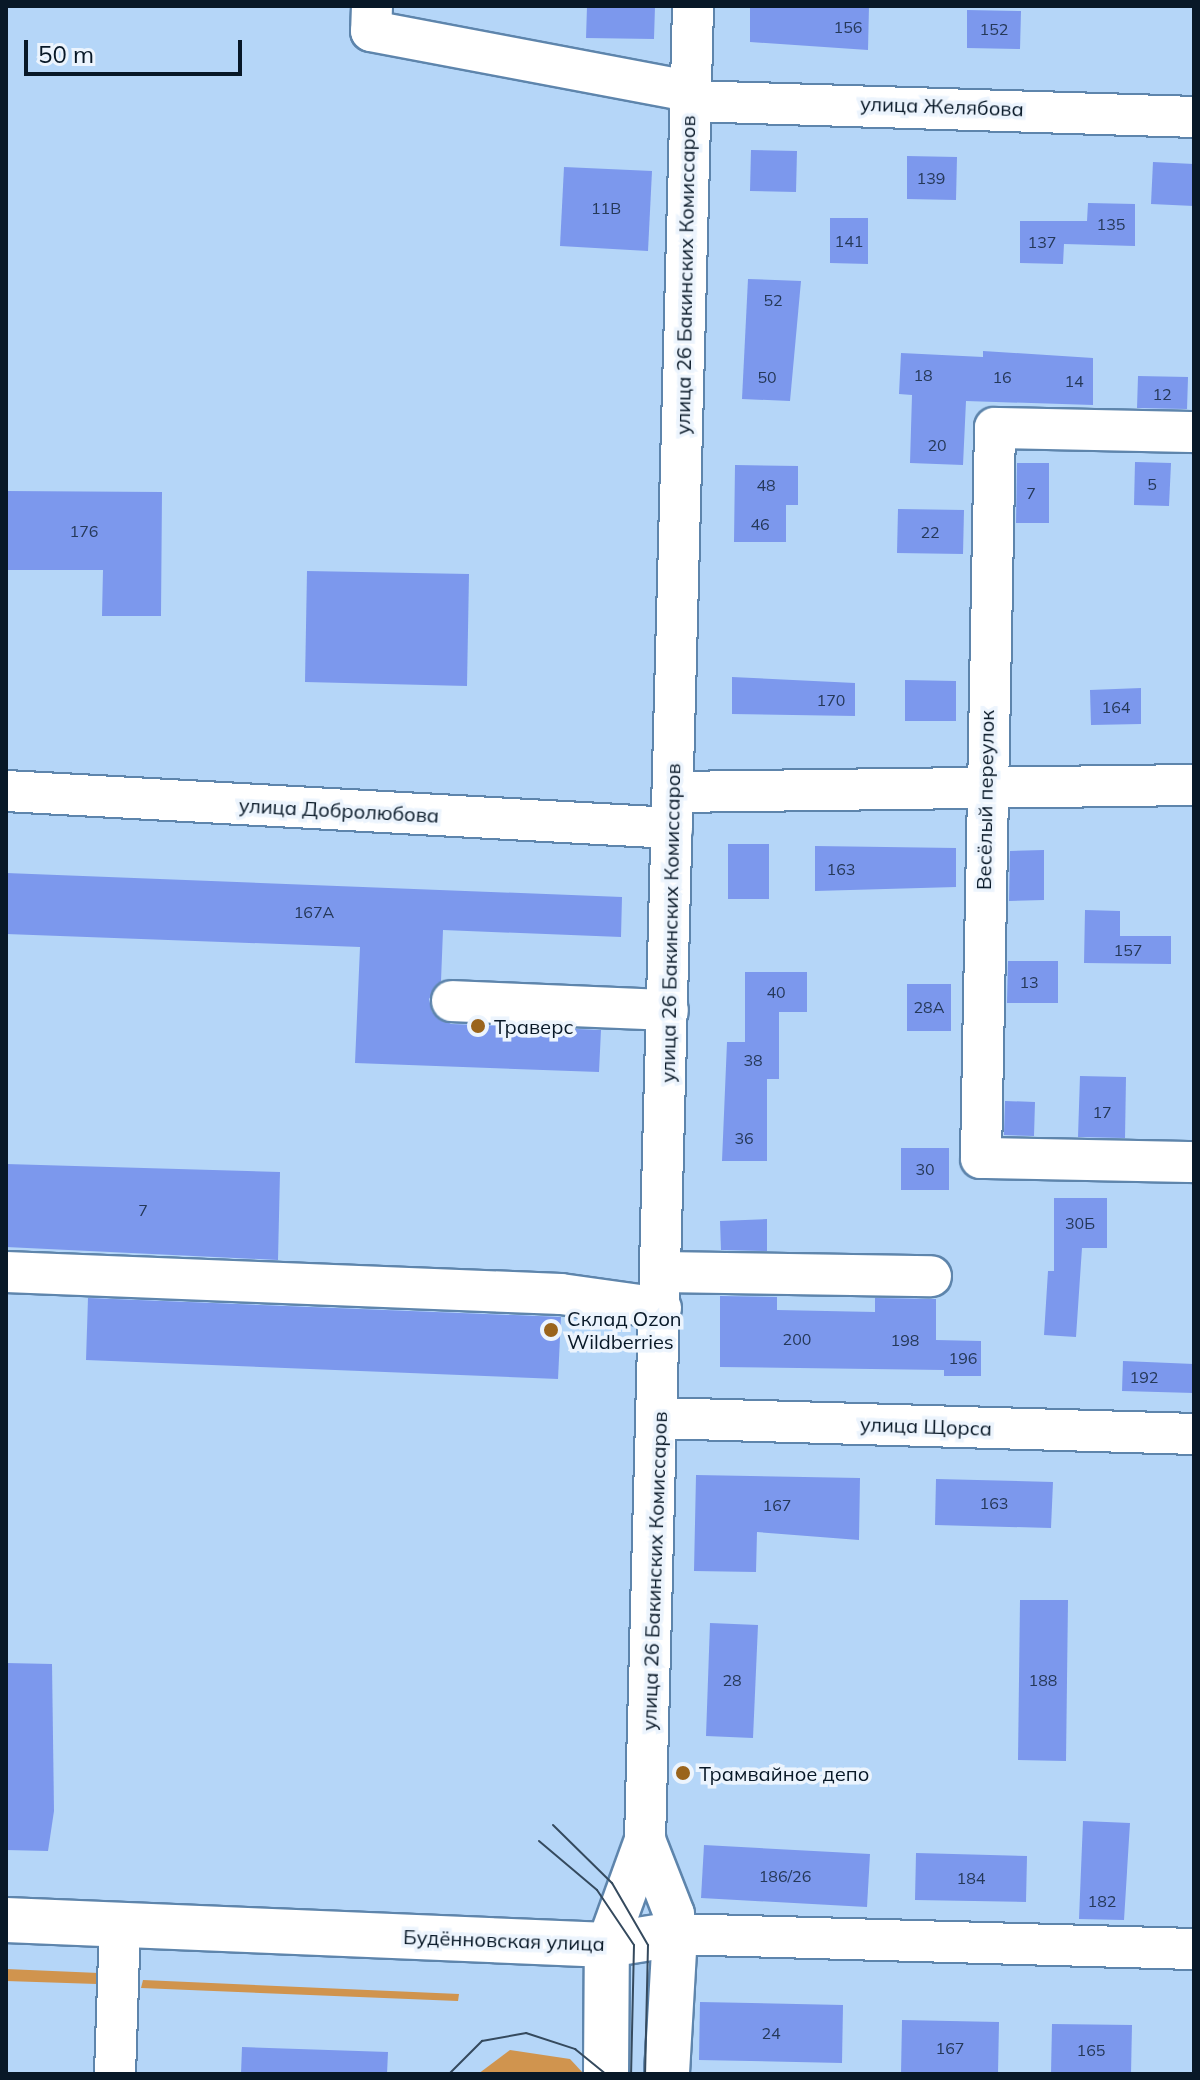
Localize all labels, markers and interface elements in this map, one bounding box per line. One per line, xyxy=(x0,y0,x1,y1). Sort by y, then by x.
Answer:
house number: 156 xyxy=(834,17,862,37)
house number: 152 xyxy=(980,19,1008,39)
scale bar xyxy=(28,24,246,74)
text: 50 m xyxy=(38,39,94,69)
street label: улица Желябова xyxy=(860,91,1024,121)
street label: улица 26 Бакинских Комиссаров xyxy=(670,115,700,435)
house number: 139 xyxy=(917,168,945,188)
house number: 11В xyxy=(591,198,621,218)
house number: 135 xyxy=(1097,214,1125,234)
house number: 141 xyxy=(835,231,863,251)
house number: 137 xyxy=(1028,232,1056,252)
house number: 52 xyxy=(763,290,783,310)
house number: 18 xyxy=(913,365,933,385)
house number: 50 xyxy=(757,367,777,387)
house number: 16 xyxy=(992,367,1012,387)
house number: 14 xyxy=(1064,371,1084,391)
house number: 12 xyxy=(1152,384,1172,404)
house number: 20 xyxy=(927,435,947,455)
house number: 5 xyxy=(1147,474,1157,494)
house number: 48 xyxy=(756,475,776,495)
house number: 7 xyxy=(1026,483,1036,503)
house number: 46 xyxy=(750,514,770,534)
house number: 176 xyxy=(70,521,98,541)
house number: 22 xyxy=(920,522,940,542)
house number: 170 xyxy=(817,690,845,710)
house number: 164 xyxy=(1102,697,1130,717)
street label: Весёлый переулок xyxy=(971,710,999,890)
street label: улица 26 Бакинских Комиссаров xyxy=(655,763,685,1083)
street label: улица Добролюбова xyxy=(238,793,440,827)
house number: 163 xyxy=(827,859,855,879)
house number: 167А xyxy=(294,902,334,922)
house number: 157 xyxy=(1114,940,1142,960)
house number: 13 xyxy=(1019,972,1039,992)
house number: 40 xyxy=(766,982,786,1002)
house number: 28А xyxy=(914,997,944,1017)
place label: Траверс xyxy=(494,1014,573,1038)
marker: Траверс xyxy=(469,1017,487,1035)
house number: 38 xyxy=(743,1050,763,1070)
house number: 17 xyxy=(1092,1102,1112,1122)
house number: 36 xyxy=(734,1128,754,1148)
house number: 30 xyxy=(915,1159,935,1179)
house number: 7 xyxy=(138,1200,148,1220)
house number: 30Б xyxy=(1065,1213,1095,1233)
place label: Склад Ozon Wildberries xyxy=(567,1306,682,1353)
marker: Склад Ozon Wildberries xyxy=(542,1321,560,1339)
house number: 200 xyxy=(783,1329,811,1349)
house number: 198 xyxy=(891,1330,919,1350)
house number: 196 xyxy=(949,1348,977,1368)
house number: 192 xyxy=(1130,1367,1158,1387)
street label: улица 26 Бакинских Комиссаров xyxy=(636,1411,672,1731)
street label: улица Щорса xyxy=(860,1412,992,1440)
house number: 163 xyxy=(980,1493,1008,1513)
house number: 167 xyxy=(763,1495,791,1515)
house number: 28 xyxy=(722,1670,742,1690)
house number: 188 xyxy=(1029,1670,1057,1690)
place label: Трамвайное депо xyxy=(699,1761,869,1785)
marker: Трамвайное депо xyxy=(674,1764,692,1782)
house number: 186/26 xyxy=(759,1866,811,1886)
house number: 184 xyxy=(957,1868,985,1888)
house number: 182 xyxy=(1088,1891,1116,1911)
street label: Будённовская улица xyxy=(403,1924,605,1956)
house number: 24 xyxy=(761,2023,781,2043)
house number: 167 xyxy=(936,2038,964,2058)
house number: 165 xyxy=(1077,2040,1105,2060)

